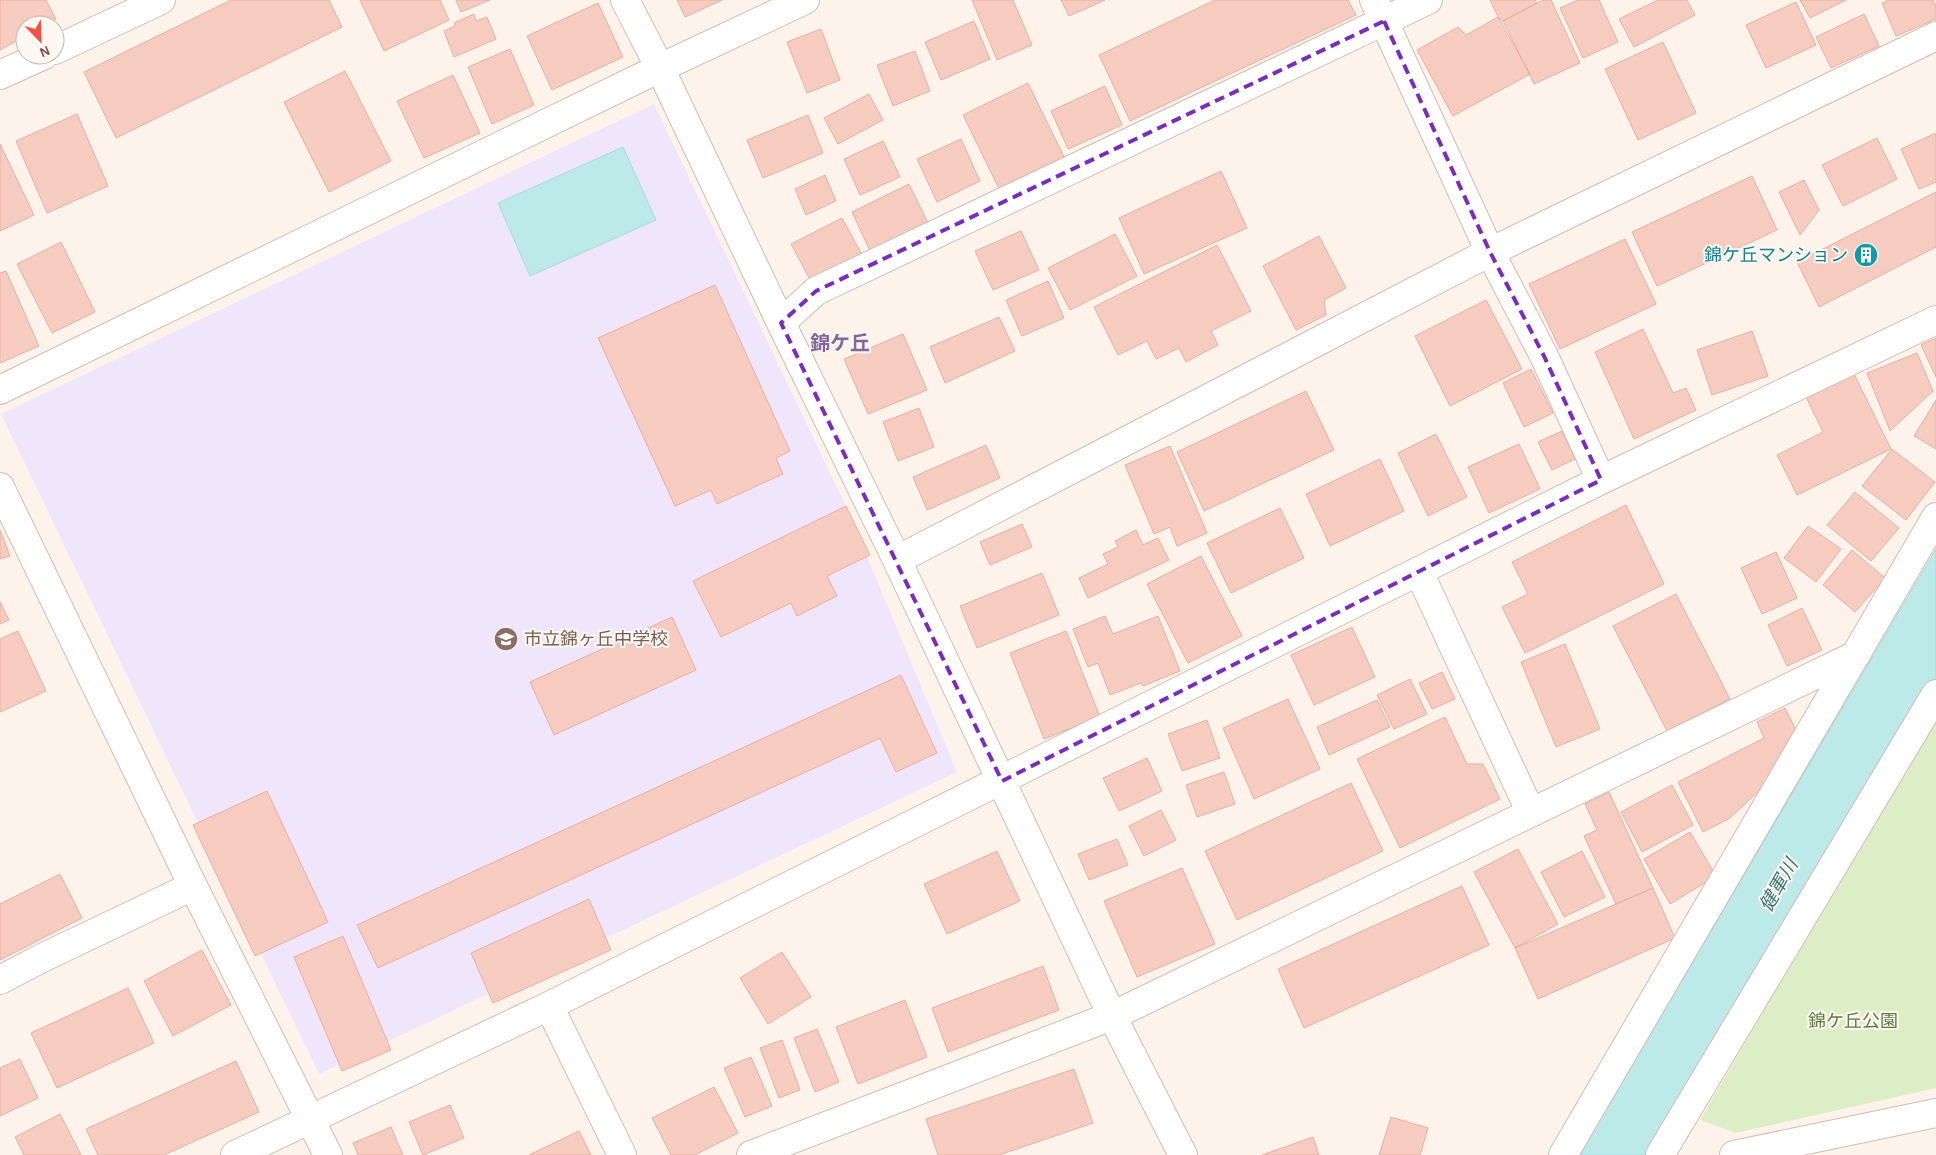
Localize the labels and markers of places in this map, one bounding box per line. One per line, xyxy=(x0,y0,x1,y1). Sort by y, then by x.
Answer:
building icon: 錦ケ丘マンション xyxy=(1853,242,1879,268)
place label: 錦ケ丘マンション xyxy=(1704,245,1848,265)
school or university icon: 市立錦ヶ丘中学校 xyxy=(493,626,519,652)
place label: 市立錦ヶ丘中学校 xyxy=(524,629,668,649)

